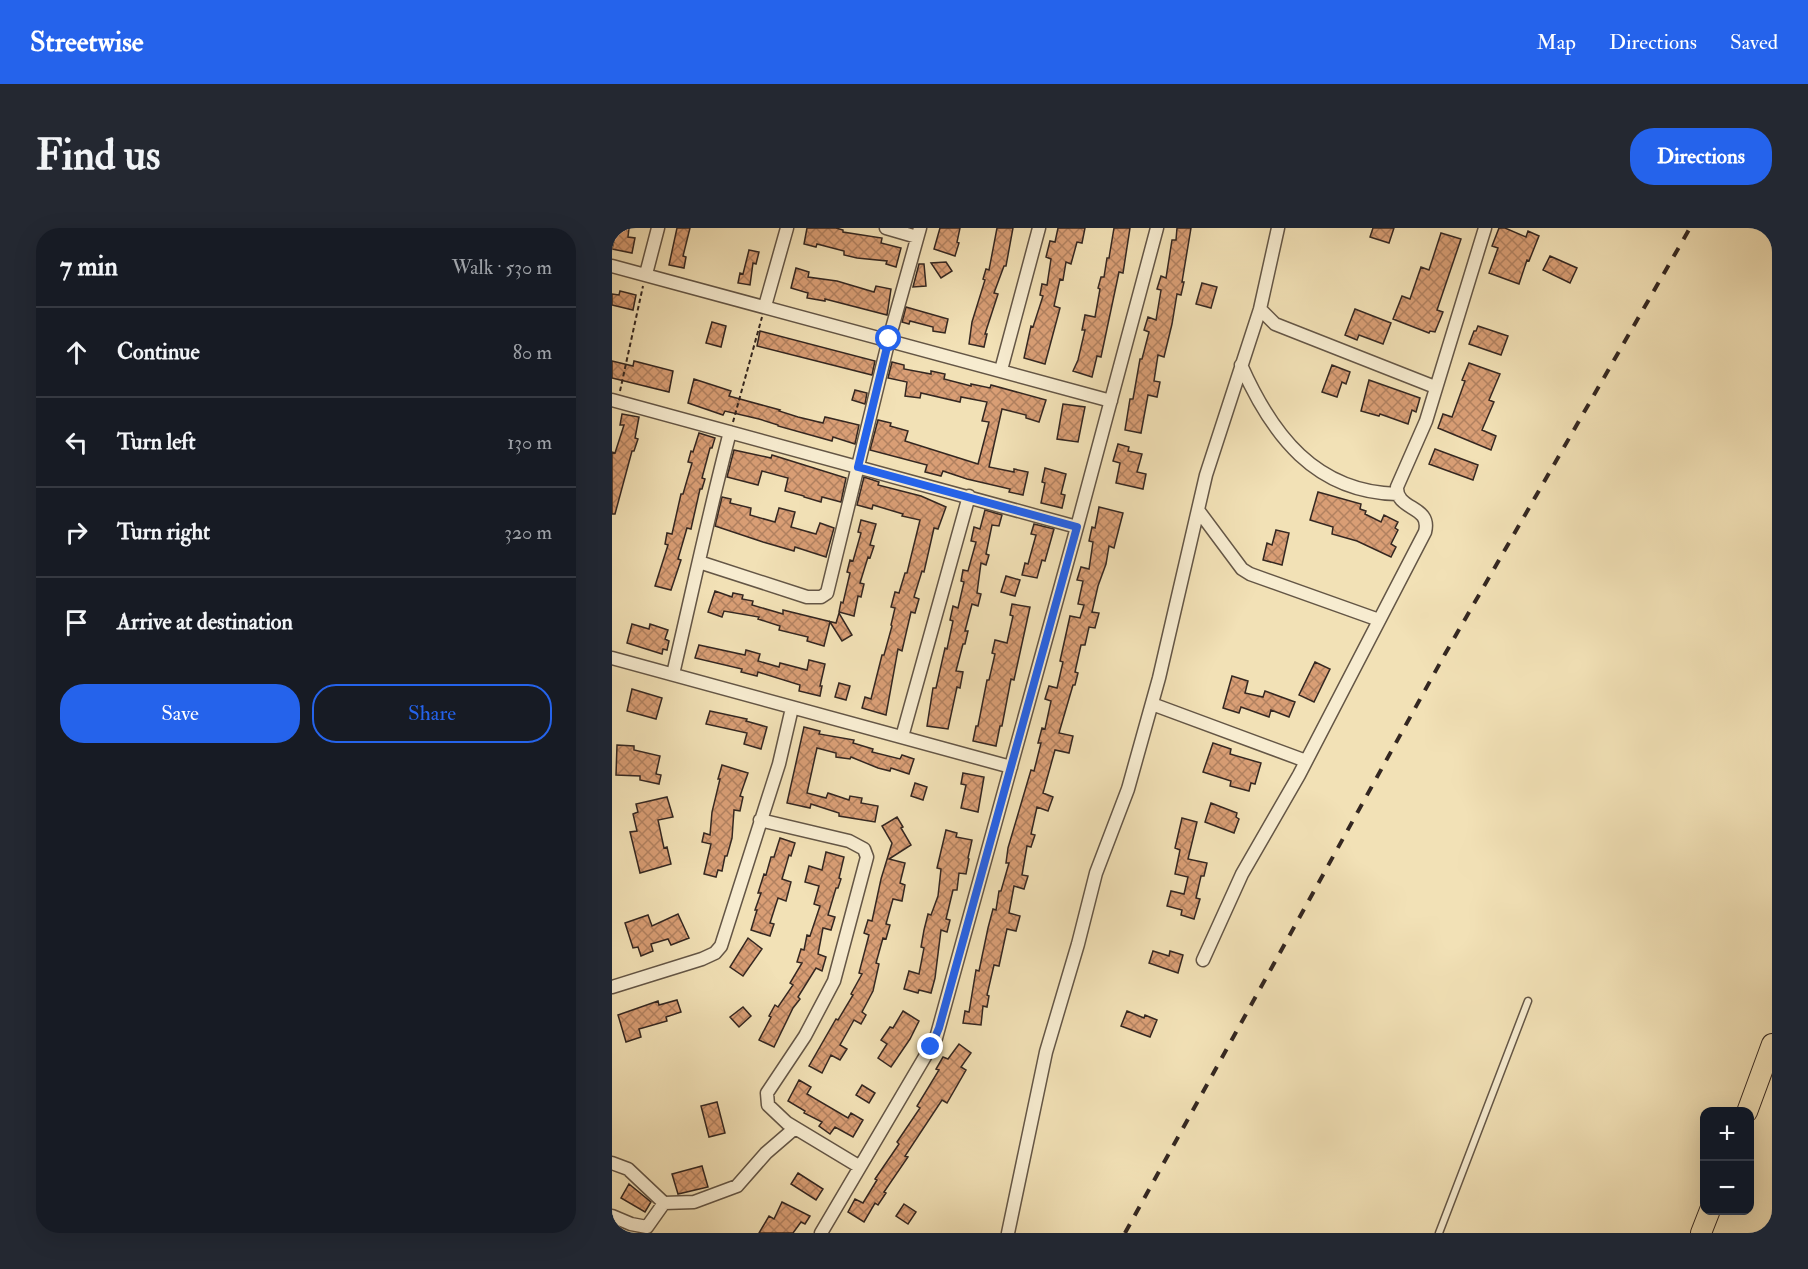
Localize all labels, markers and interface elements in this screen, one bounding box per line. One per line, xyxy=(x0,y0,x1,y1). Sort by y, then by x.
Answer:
text: Streetwise xyxy=(30,25,144,60)
text: Map xyxy=(1536,29,1576,56)
text: Directions xyxy=(1609,29,1697,56)
text: Saved xyxy=(1730,29,1778,56)
button: Directions xyxy=(1630,128,1772,185)
text: Find us xyxy=(36,130,160,182)
text: 7 min xyxy=(60,251,118,283)
text: Walk · 530 m xyxy=(452,255,552,280)
route start xyxy=(875,325,901,351)
icon: ahead xyxy=(60,336,93,369)
text: Continue xyxy=(117,338,200,366)
text: 80 m xyxy=(513,340,552,365)
icon: left xyxy=(60,426,93,459)
text: Turn left xyxy=(117,428,196,456)
text: 130 m xyxy=(507,430,552,455)
icon: right xyxy=(60,516,93,549)
text: Turn right xyxy=(117,518,210,546)
text: 320 m xyxy=(504,520,552,545)
icon: arrive xyxy=(60,606,93,639)
text: Arrive at destination xyxy=(117,608,293,636)
button: Save xyxy=(60,684,300,743)
button: Share xyxy=(312,684,552,743)
route end xyxy=(917,1033,943,1059)
map controls xyxy=(1700,1107,1754,1215)
button: + xyxy=(1700,1107,1754,1161)
button: − xyxy=(1700,1161,1754,1215)

